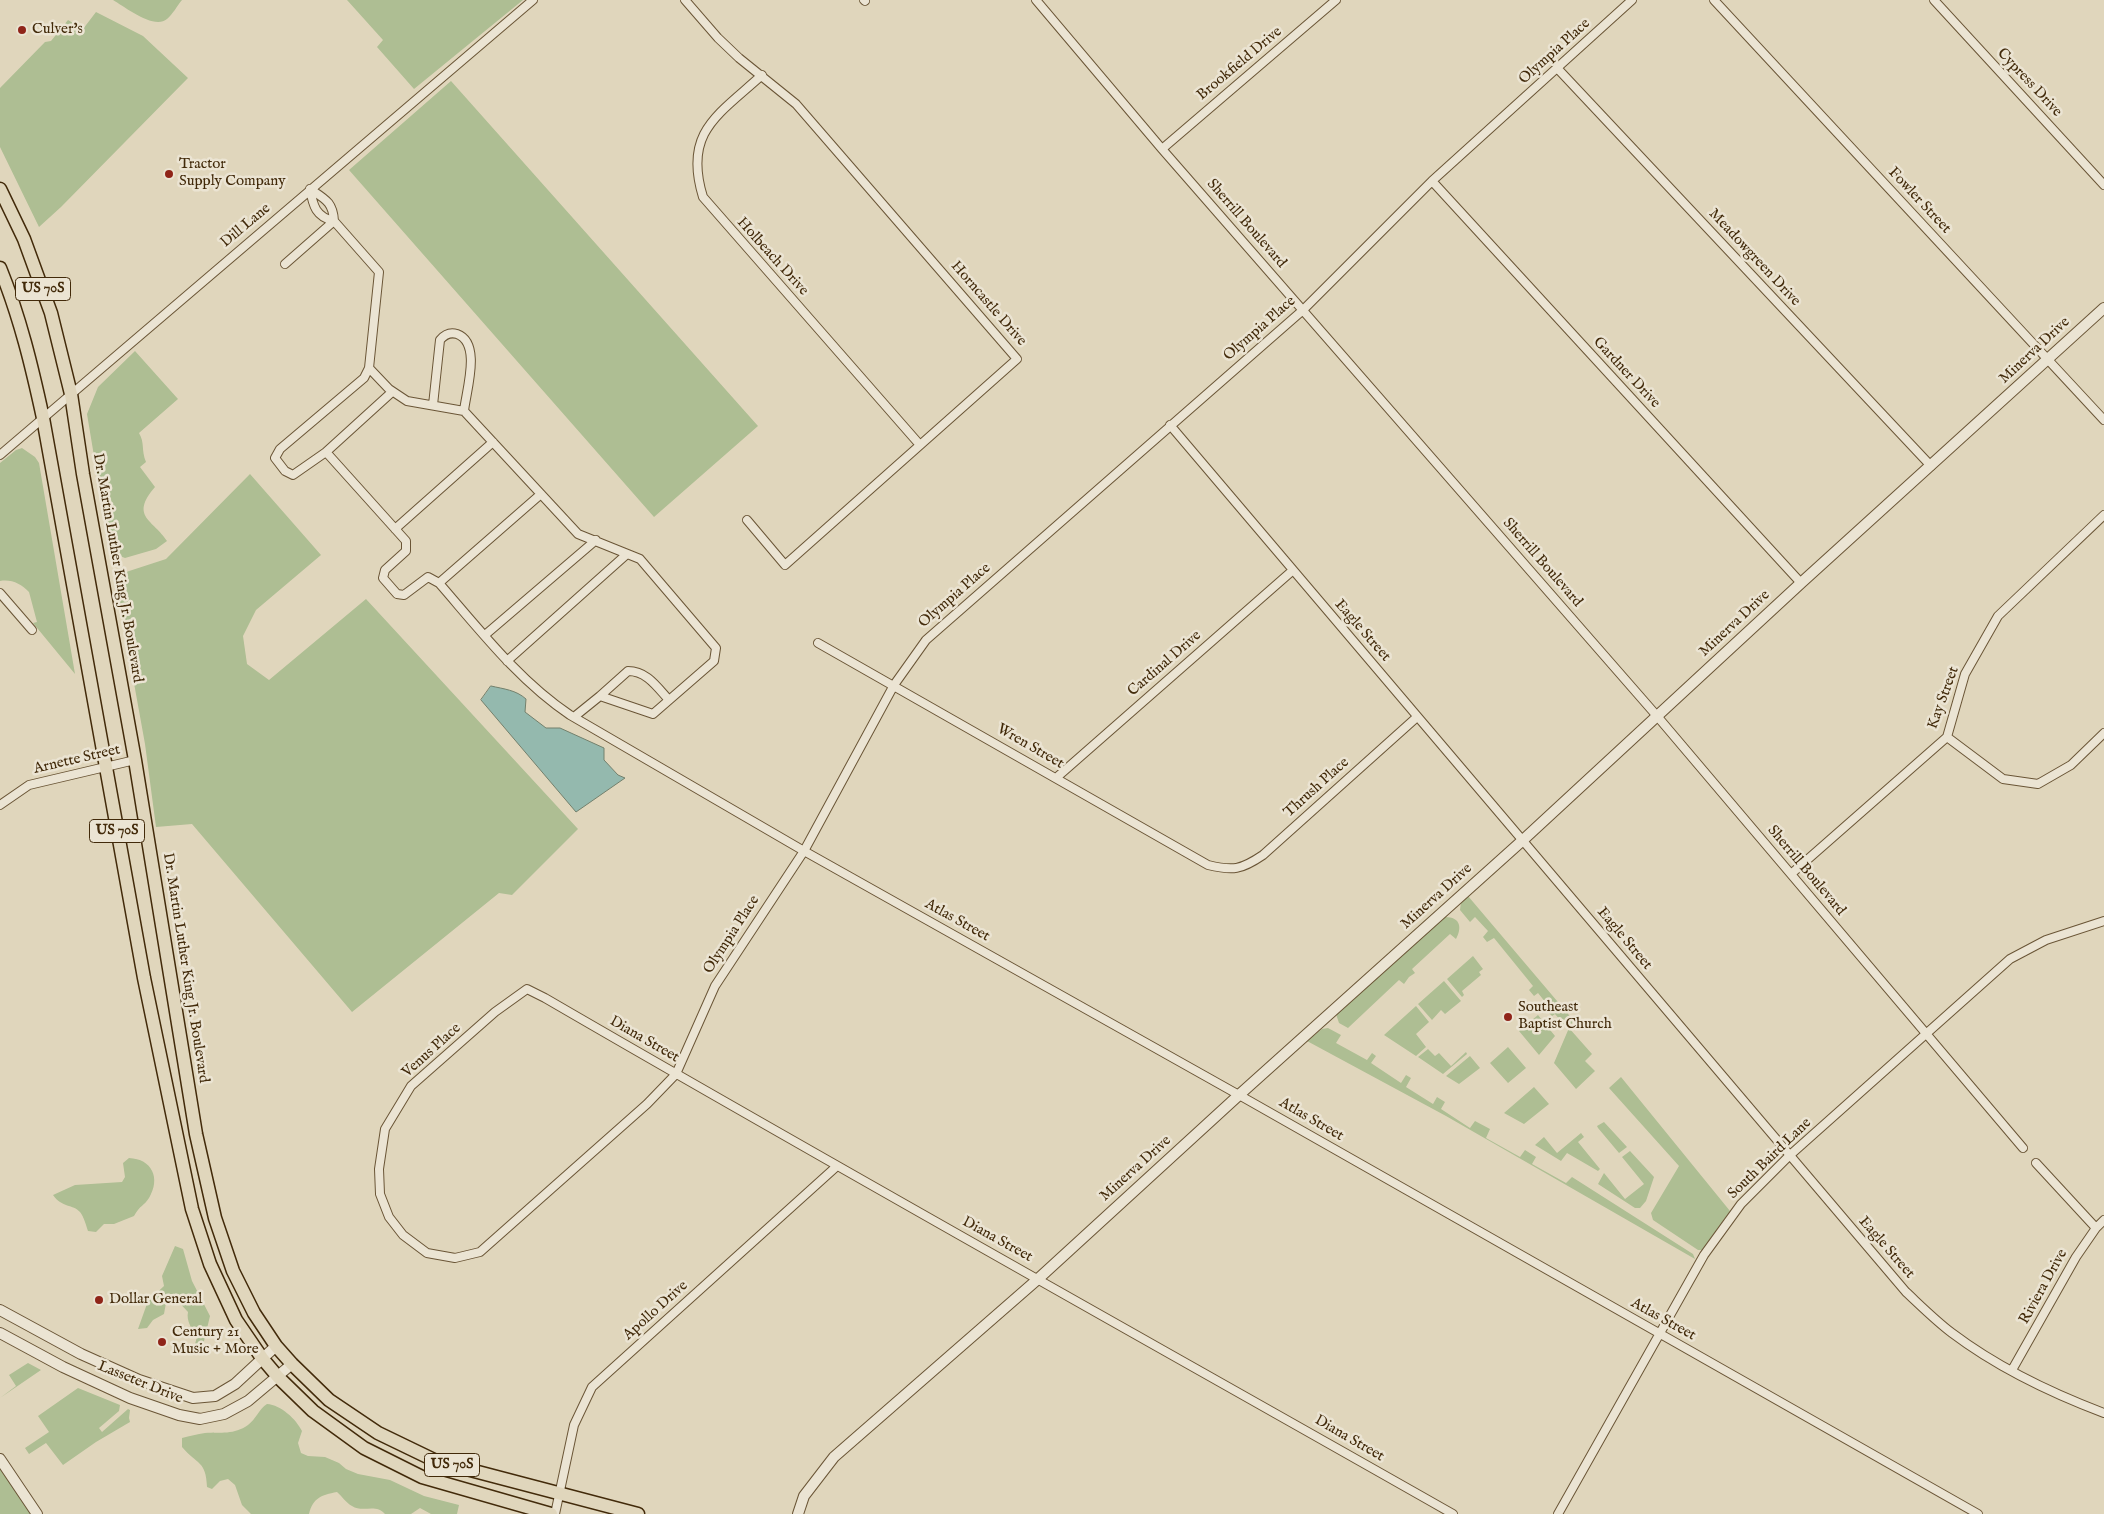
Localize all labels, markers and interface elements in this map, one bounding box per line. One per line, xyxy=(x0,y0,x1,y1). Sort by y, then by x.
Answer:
street label: Olympia Place xyxy=(1516,15,1594,89)
place label: Culver's xyxy=(32,21,83,39)
street label: Brookfield Drive xyxy=(1194,23,1286,105)
marker: Culver's xyxy=(16,24,28,36)
street label: Cypress Drive xyxy=(1993,45,2065,121)
place label: Tractor Supply Company xyxy=(179,156,286,191)
street label: Fowler Street xyxy=(1884,164,1954,238)
marker: Tractor Supply Company xyxy=(163,168,175,180)
street label: Sherrill Boulevard xyxy=(1202,176,1290,272)
street label: Dill Lane xyxy=(217,200,275,252)
street label: Meadowgreen Drive xyxy=(1704,206,1804,310)
street label: Holbeach Drive xyxy=(732,214,812,300)
street label: Horncastle Drive xyxy=(946,258,1030,350)
road number: US 70S xyxy=(15,278,70,300)
street label: Olympia Place xyxy=(1220,293,1300,365)
street label: Minerva Drive xyxy=(1996,314,2074,388)
street label: Gardner Drive xyxy=(1589,334,1663,412)
street label: Dr. Martin Luther King Jr. Boulevard xyxy=(88,452,146,684)
street label: Sherrill Boulevard xyxy=(1498,515,1586,611)
street label: Olympia Place xyxy=(915,560,995,632)
street label: Minerva Drive xyxy=(1696,587,1774,661)
street label: Eagle Street xyxy=(1330,596,1394,666)
street label: Cardinal Drive xyxy=(1125,627,1205,701)
street label: Kay Street xyxy=(1924,664,1964,732)
street label: Wren Street xyxy=(993,721,1067,773)
street label: Arnette Street xyxy=(32,741,122,779)
street label: Thrush Place xyxy=(1281,754,1353,822)
road number: US 70S xyxy=(90,819,144,842)
street label: Sherrill Boulevard xyxy=(1763,822,1849,920)
street label: Dr. Martin Luther King Jr. Boulevard xyxy=(158,852,212,1084)
street label: Minerva Drive xyxy=(1398,860,1476,934)
street label: Olympia Place xyxy=(700,892,764,978)
street label: Atlas Street xyxy=(921,896,993,946)
street label: Eagle Street xyxy=(1593,904,1655,974)
place label: Southeast Baptist Church xyxy=(1518,999,1612,1034)
marker: Southeast Baptist Church xyxy=(1502,1011,1514,1023)
street label: Diana Street xyxy=(606,1013,682,1067)
street label: Venus Place xyxy=(399,1020,465,1082)
street label: Atlas Street xyxy=(1275,1094,1347,1146)
street label: South Baird Lane xyxy=(1724,1115,1816,1203)
street label: Minerva Drive xyxy=(1097,1132,1175,1206)
street label: Diana Street xyxy=(959,1213,1035,1267)
street label: Eagle Street xyxy=(1854,1213,1918,1283)
street label: Riviera Drive xyxy=(2016,1246,2072,1328)
street label: Apollo Drive xyxy=(620,1277,692,1345)
place label: Dollar General xyxy=(109,1291,202,1309)
marker: Dollar General xyxy=(93,1294,105,1306)
street label: Atlas Street xyxy=(1627,1295,1699,1345)
place label: Century 21 Music + More xyxy=(172,1324,259,1359)
marker: Century 21 Music + More xyxy=(156,1336,168,1348)
street label: Lasseter Drive xyxy=(95,1358,185,1408)
street label: Diana Street xyxy=(1311,1412,1387,1466)
road number: US 70S xyxy=(424,1454,480,1476)

